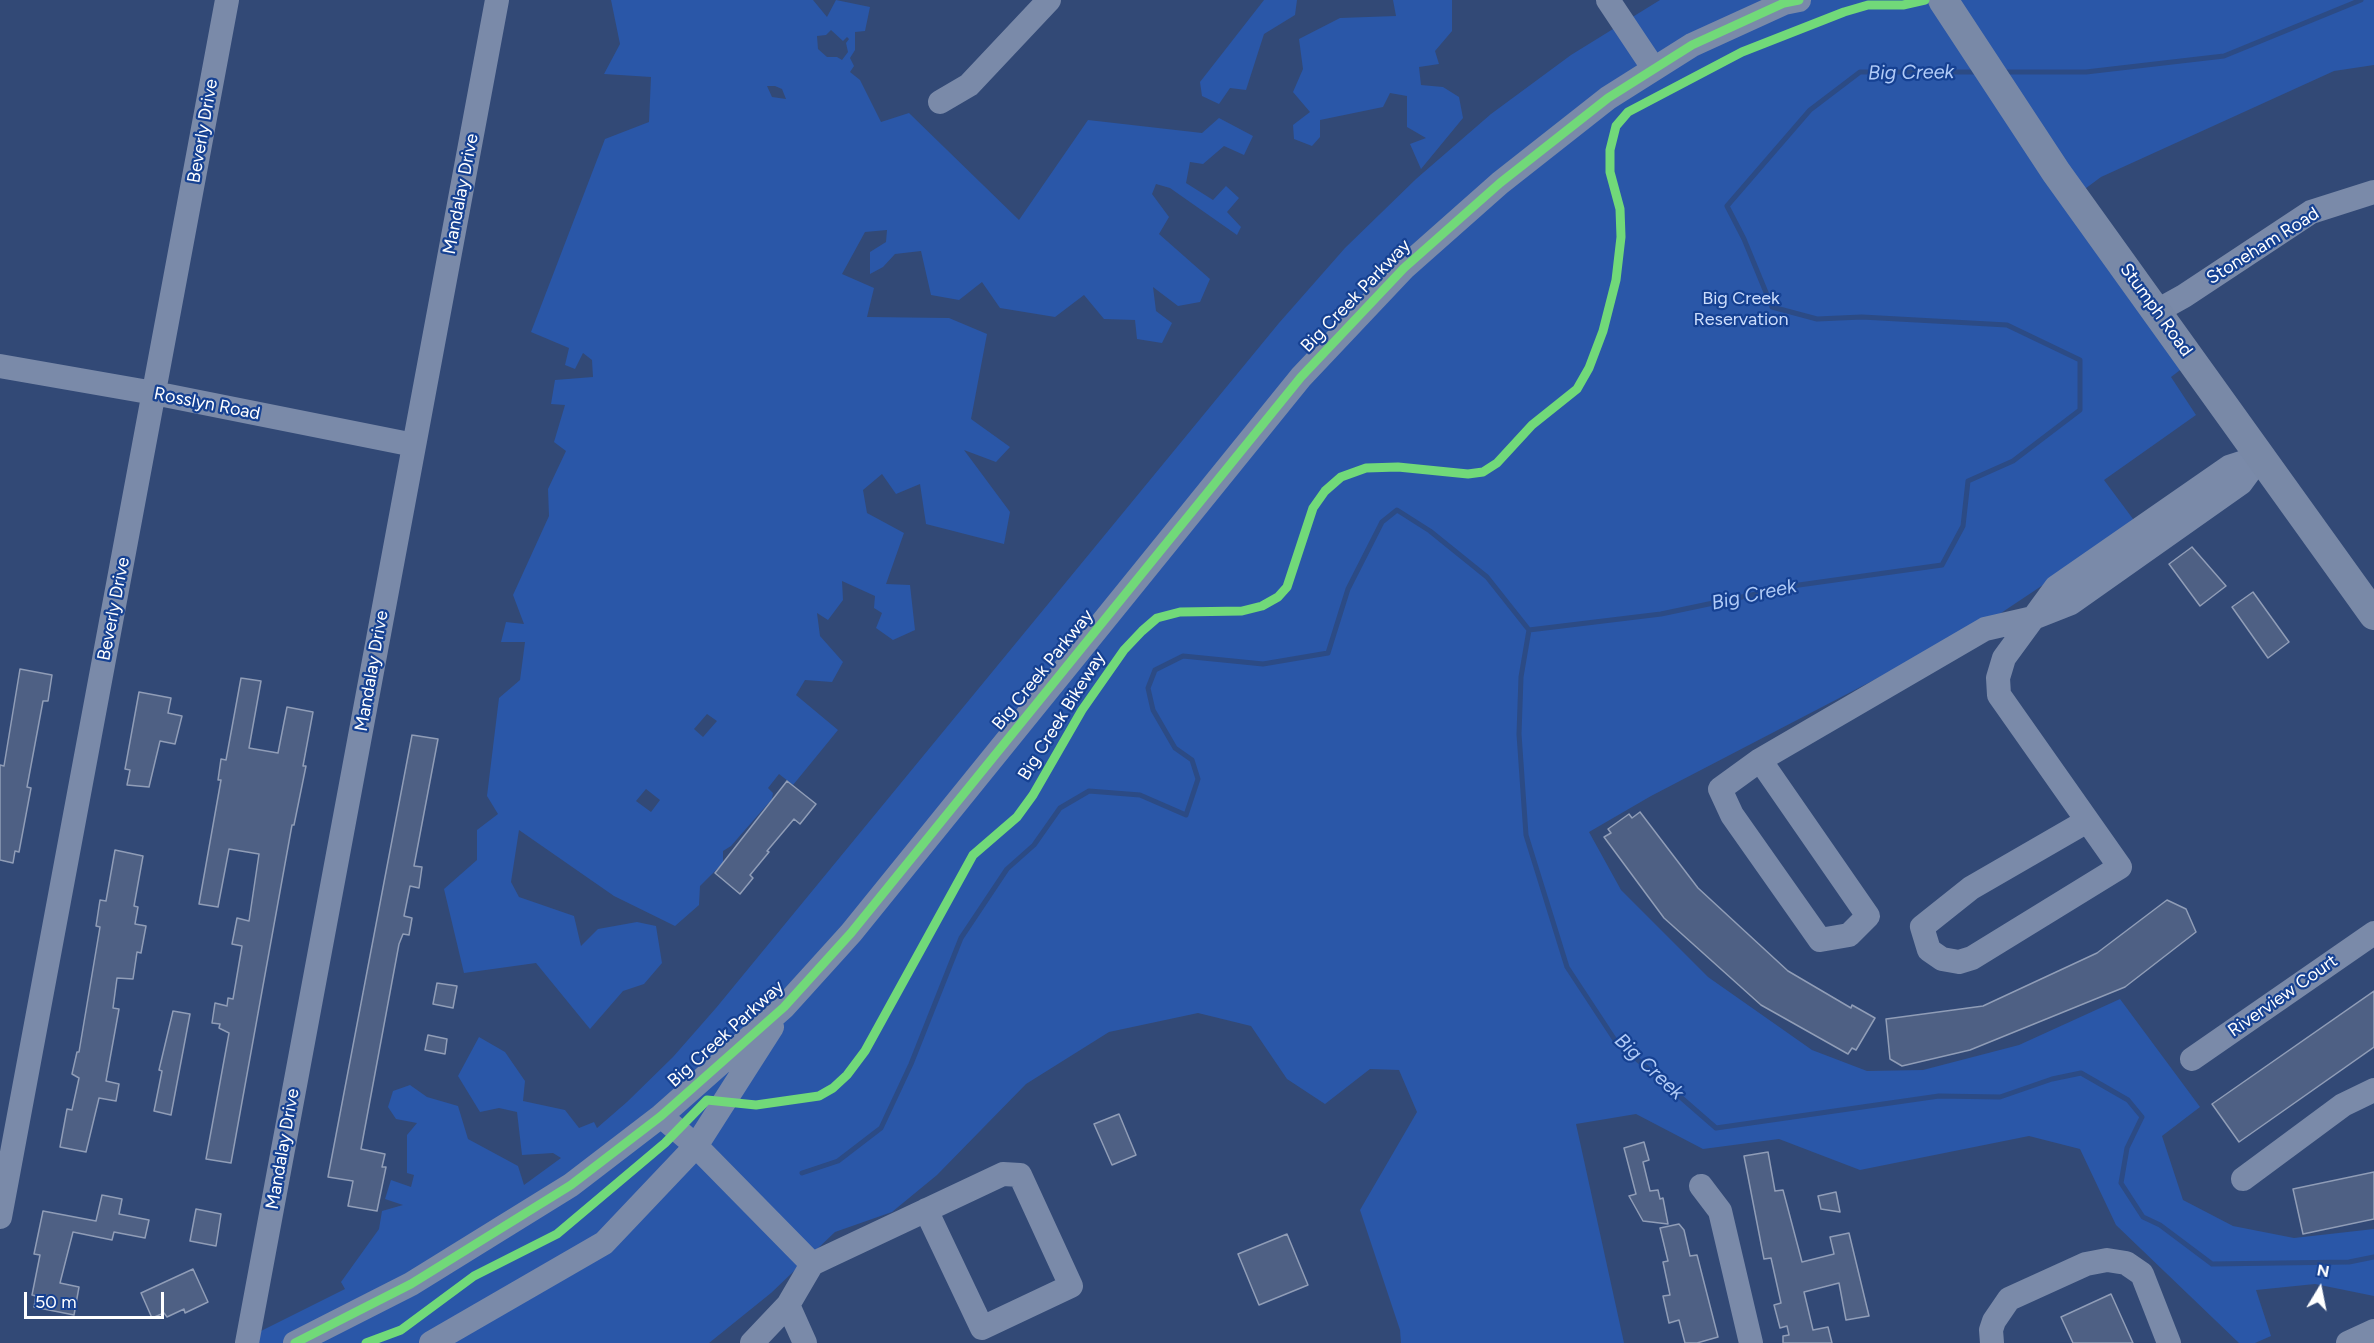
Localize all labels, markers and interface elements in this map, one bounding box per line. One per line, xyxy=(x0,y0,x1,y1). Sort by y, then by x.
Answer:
water label: Big Creek xyxy=(1868,60,1954,86)
street label: Beverly Drive xyxy=(183,77,223,185)
street label: Mandalay Drive xyxy=(439,132,483,256)
street label: Stoneham Road xyxy=(2203,203,2323,289)
street label: Big Creek Parkway xyxy=(1297,235,1415,357)
street label: Stumph Road xyxy=(2115,259,2197,361)
park label: Big Creek Reservation xyxy=(1693,288,1789,330)
street label: Rosslyn Road xyxy=(152,383,262,425)
street label: Beverly Drive xyxy=(93,555,135,663)
water label: Big Creek xyxy=(1709,574,1799,616)
street label: Big Creek Parkway xyxy=(988,605,1098,735)
street label: Mandalay Drive xyxy=(351,609,393,733)
street label: Big Creek Bikeway xyxy=(1014,648,1110,784)
street label: Riverview Court xyxy=(2224,950,2342,1042)
street label: Big Creek Parkway xyxy=(664,976,788,1092)
water label: Big Creek xyxy=(1609,1029,1689,1105)
street label: Mandalay Drive xyxy=(262,1087,304,1211)
north arrow xyxy=(2290,1259,2350,1319)
text: N xyxy=(2315,1260,2331,1281)
scale bar xyxy=(27,1280,166,1318)
text: 50 m xyxy=(35,1291,77,1313)

